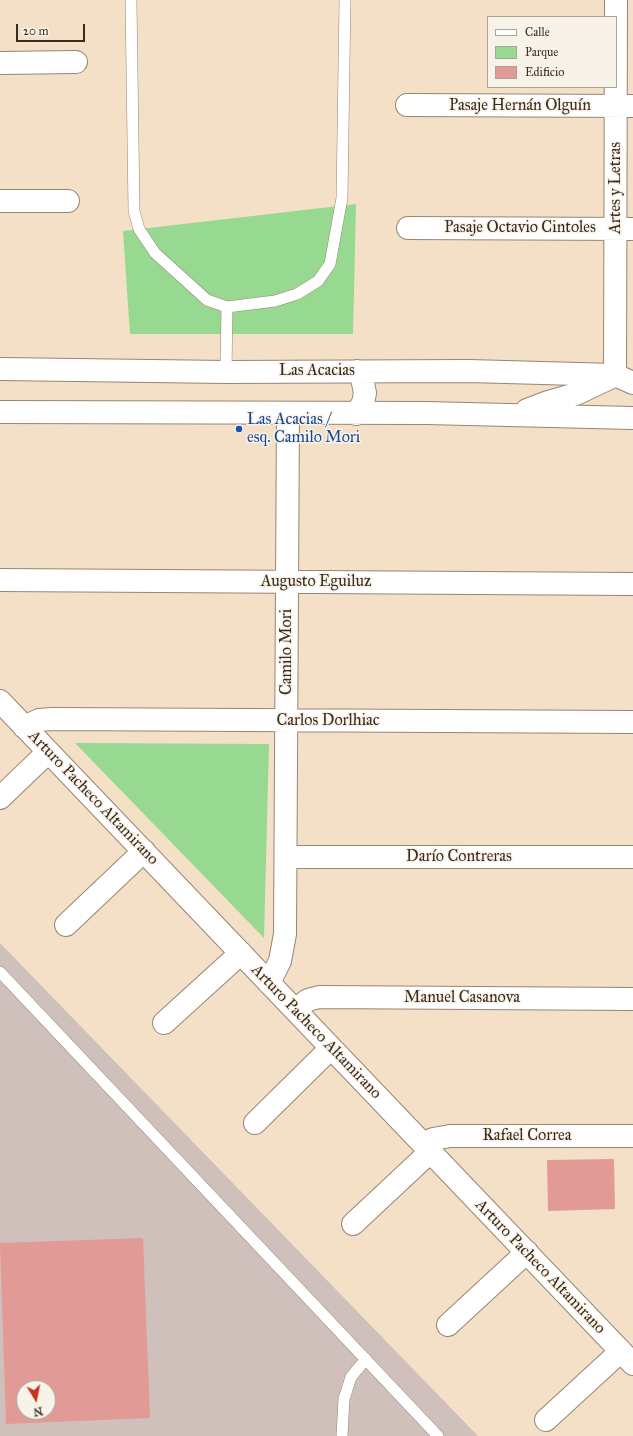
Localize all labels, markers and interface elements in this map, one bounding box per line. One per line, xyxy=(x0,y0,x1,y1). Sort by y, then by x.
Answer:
scale bar xyxy=(18,16,87,42)
legend xyxy=(487,16,617,88)
text: 20 m xyxy=(23,24,49,38)
text: Calle xyxy=(525,25,550,39)
text: Parque xyxy=(525,45,558,59)
text: Edificio xyxy=(525,65,564,79)
street label: Pasaje Hernán Olguín xyxy=(449,96,591,116)
street label: Artes y Letras xyxy=(606,142,626,234)
street label: Pasaje Octavio Cintoles xyxy=(444,218,596,238)
street label: Las Acacias xyxy=(279,361,355,381)
place label: Las Acacias / esq. Camilo Mori xyxy=(247,410,360,448)
marker: Las Acacias / esq. Camilo Mori xyxy=(234,424,244,434)
street label: Augusto Eguiluz xyxy=(261,572,371,592)
street label: Camilo Mori xyxy=(277,609,297,695)
street label: Carlos Dorlhiac xyxy=(276,711,380,731)
street label: Arturo Pacheco Altamirano xyxy=(24,727,162,869)
street label: Darío Contreras xyxy=(406,847,512,867)
street label: Arturo Pacheco Altamirano xyxy=(247,961,385,1103)
street label: Manuel Casanova xyxy=(404,988,520,1008)
street label: Rafael Correa xyxy=(483,1126,571,1146)
street label: Arturo Pacheco Altamirano xyxy=(471,1196,609,1338)
north arrow xyxy=(16,1380,56,1420)
text: N xyxy=(32,1404,44,1419)

